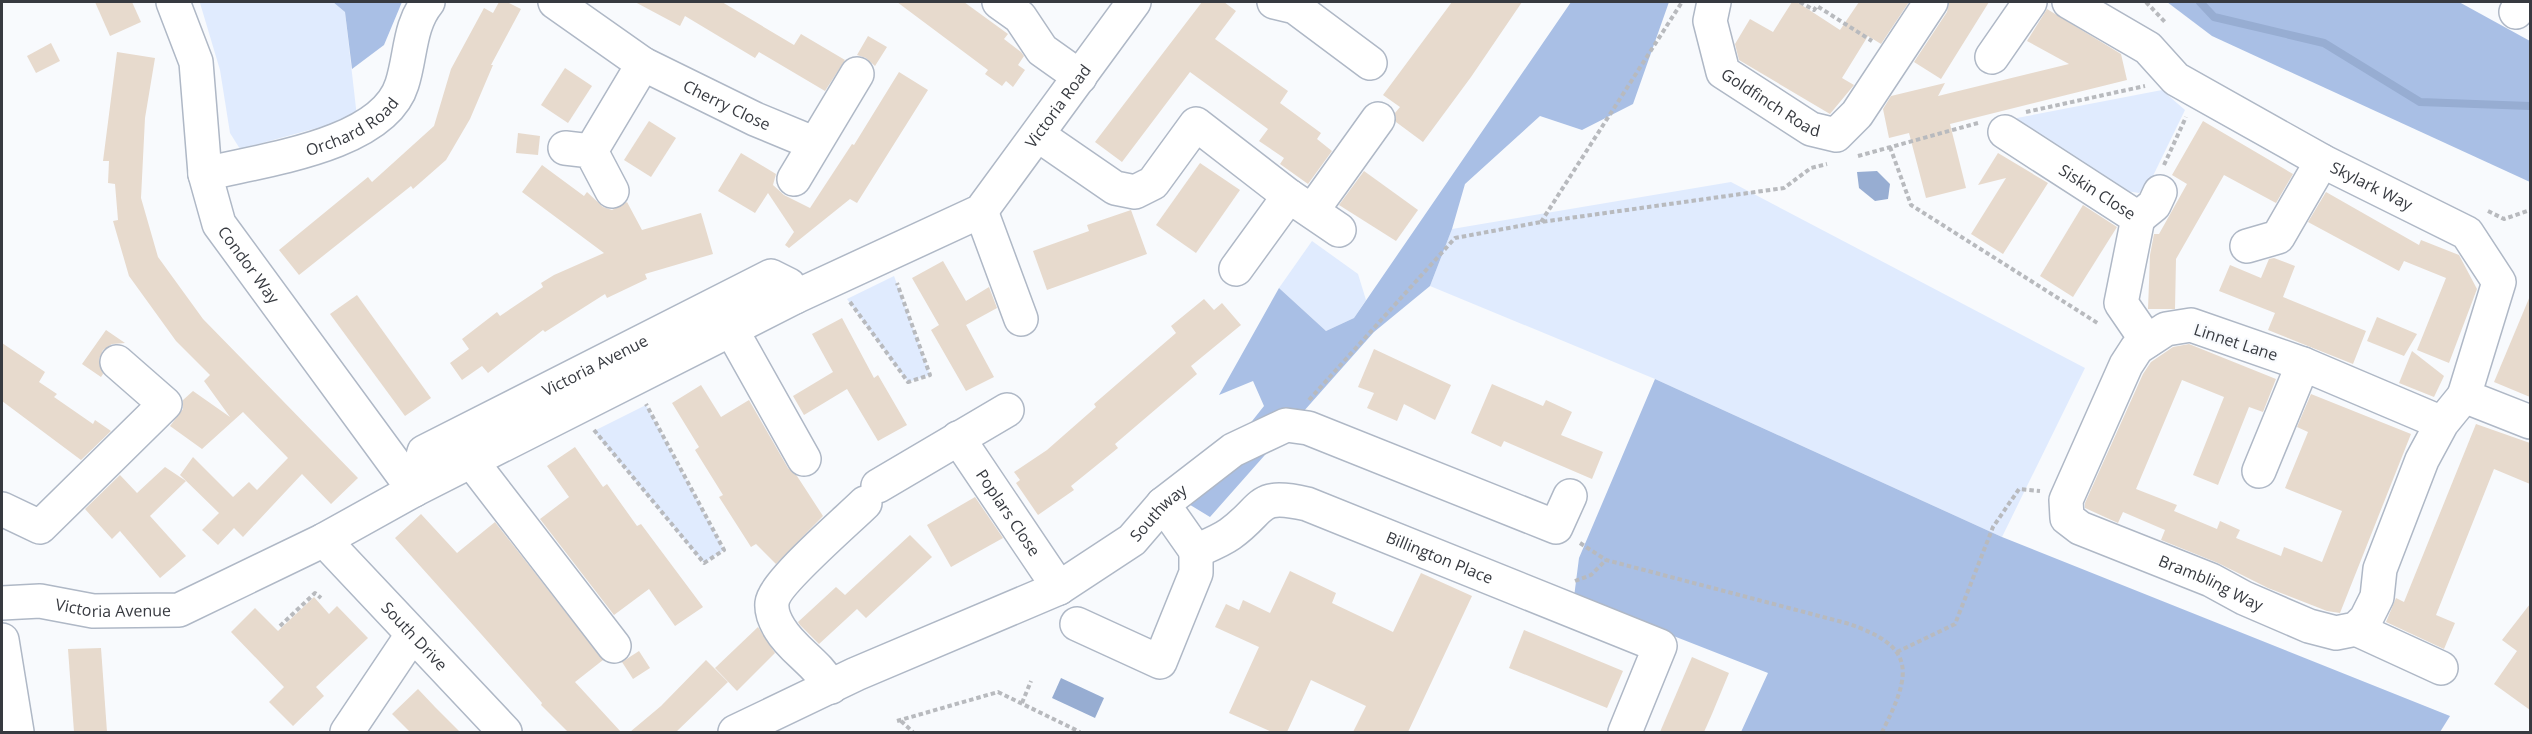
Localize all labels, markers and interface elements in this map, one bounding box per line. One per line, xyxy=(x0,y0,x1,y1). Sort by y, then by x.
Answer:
street label: Victoria Road xyxy=(1020,60,1096,152)
street label: Goldfinch Road xyxy=(1717,63,1823,142)
street label: Cherry Close xyxy=(680,74,774,135)
street label: Orchard Road xyxy=(303,93,404,161)
street label: Skylark Way xyxy=(2327,156,2417,216)
street label: Siskin Close xyxy=(2055,159,2140,225)
street label: Condor Way xyxy=(213,221,285,309)
street label: Linnet Lane xyxy=(2191,318,2281,366)
street label: Victoria Avenue xyxy=(538,329,652,401)
street label: Poplars Close xyxy=(971,465,1046,561)
street label: Southway xyxy=(1125,478,1192,546)
street label: Billington Place xyxy=(1383,526,1496,589)
street label: Brambling Way xyxy=(2155,549,2268,616)
street label: Victoria Avenue xyxy=(54,593,171,622)
street label: South Drive xyxy=(377,597,452,675)

